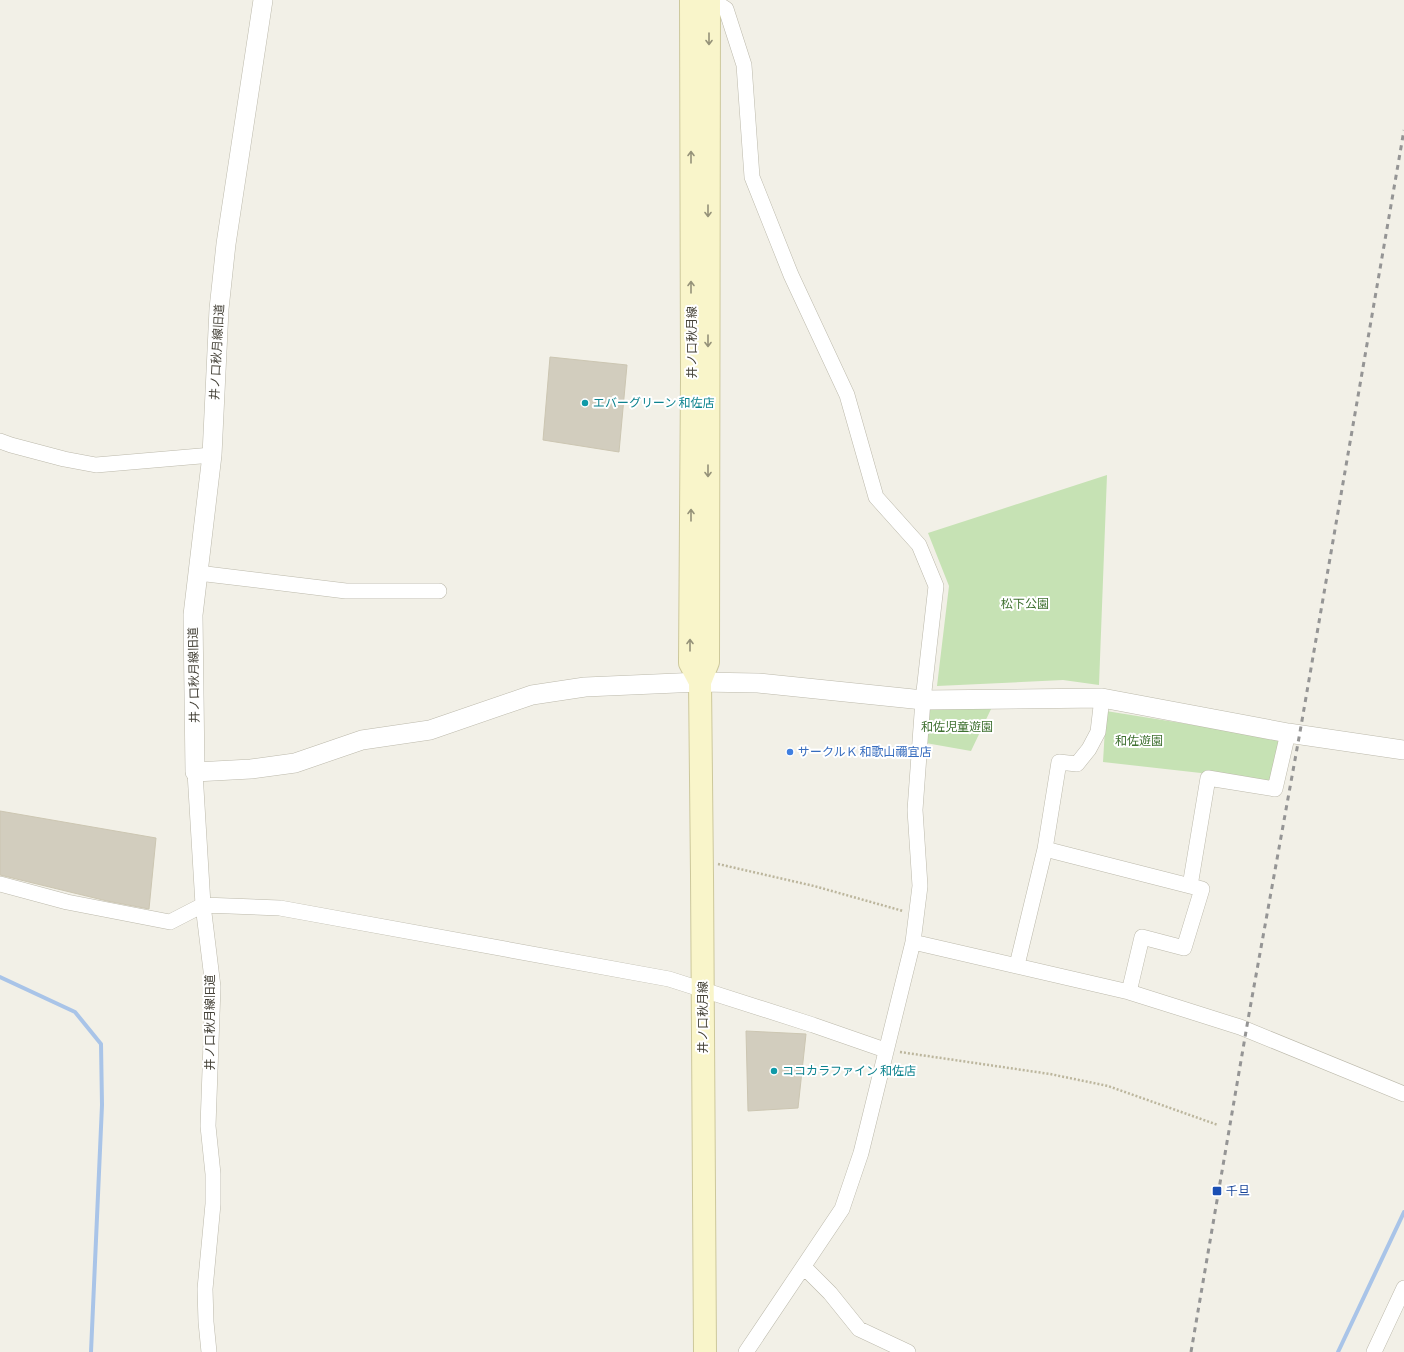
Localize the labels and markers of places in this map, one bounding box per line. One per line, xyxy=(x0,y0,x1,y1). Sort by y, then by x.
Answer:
place label: エバーグリーン 和佐店 xyxy=(593,396,714,409)
marker: エバーグリーン 和佐店 xyxy=(580,398,590,408)
place label: サークルＫ 和歌山禰宜店 xyxy=(798,745,932,758)
marker: サークルＫ 和歌山禰宜店 xyxy=(785,747,795,757)
place label: ココカラファイン 和佐店 xyxy=(782,1064,916,1077)
marker: ココカラファイン 和佐店 xyxy=(769,1066,779,1076)
marker: 千旦 xyxy=(1211,1185,1223,1197)
place label: 千旦 xyxy=(1226,1185,1250,1197)

